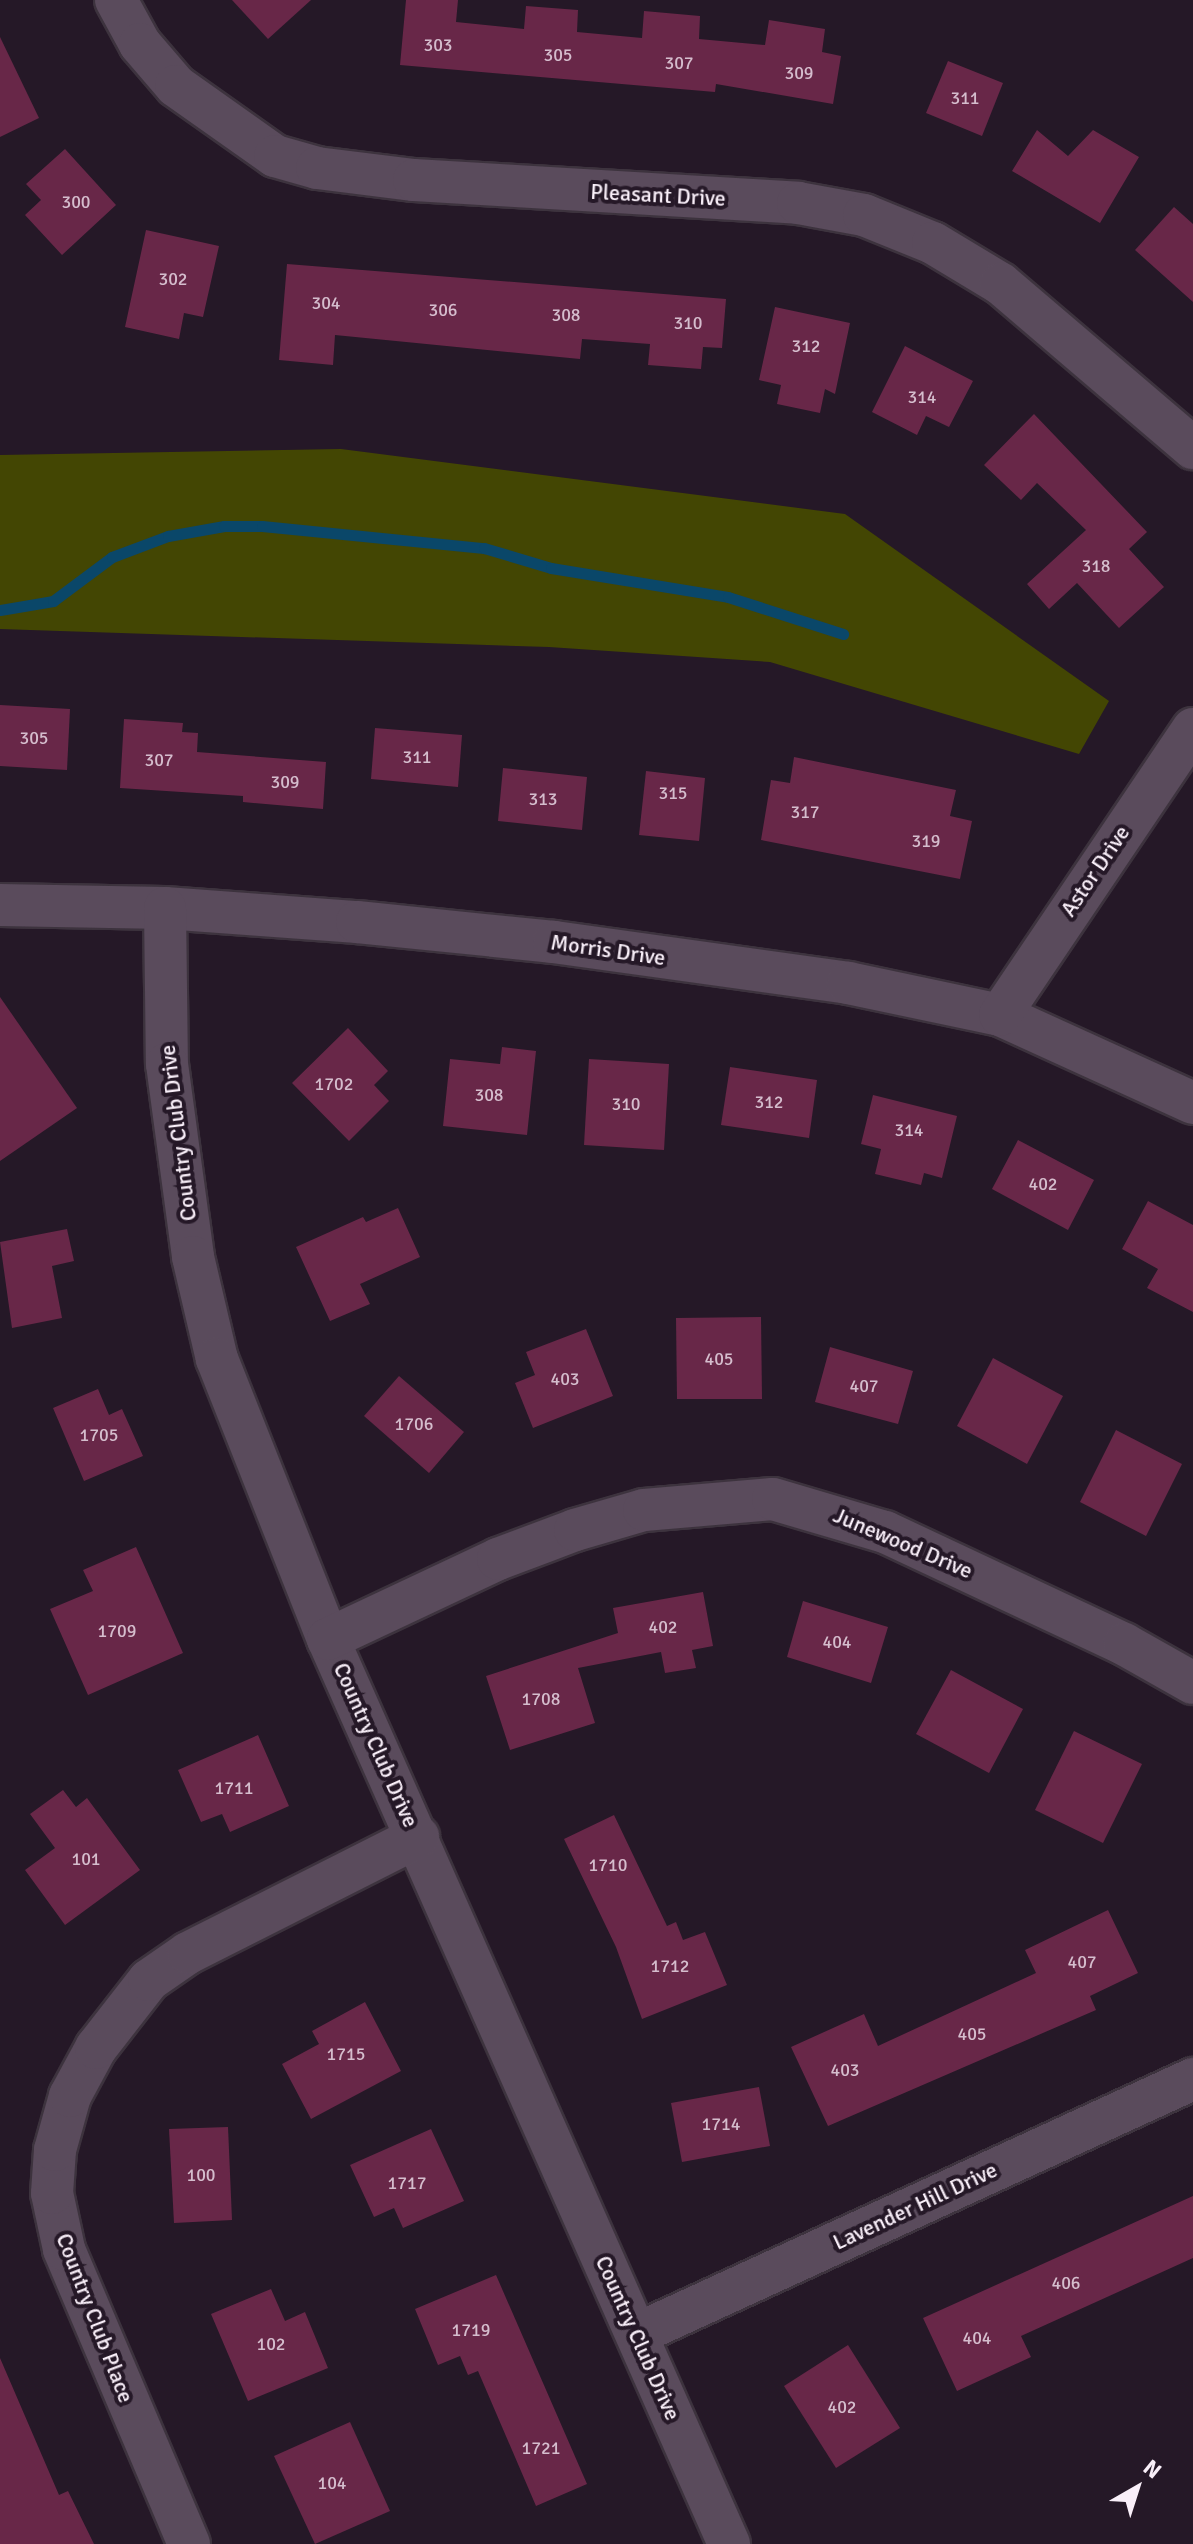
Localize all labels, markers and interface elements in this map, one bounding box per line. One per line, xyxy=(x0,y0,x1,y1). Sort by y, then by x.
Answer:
house number: 303 xyxy=(423,34,453,56)
house number: 305 xyxy=(543,44,573,66)
house number: 307 xyxy=(664,52,694,74)
house number: 309 xyxy=(784,62,814,84)
house number: 311 xyxy=(950,87,980,109)
street label: Pleasant Drive xyxy=(590,178,726,212)
house number: 300 xyxy=(61,191,91,213)
house number: 302 xyxy=(158,268,188,290)
house number: 304 xyxy=(311,292,341,314)
house number: 306 xyxy=(428,299,458,321)
house number: 308 xyxy=(551,304,581,326)
house number: 310 xyxy=(673,312,703,334)
house number: 312 xyxy=(791,335,821,357)
house number: 314 xyxy=(907,386,937,408)
house number: 318 xyxy=(1081,555,1111,577)
house number: 305 xyxy=(19,727,49,749)
house number: 311 xyxy=(402,746,432,768)
house number: 307 xyxy=(144,749,174,771)
house number: 309 xyxy=(270,771,300,793)
house number: 315 xyxy=(658,782,688,804)
house number: 313 xyxy=(528,788,558,810)
house number: 317 xyxy=(790,801,820,823)
street label: Astor Drive xyxy=(1055,820,1135,922)
house number: 319 xyxy=(911,830,941,852)
street label: Morris Drive xyxy=(549,929,667,971)
street label: Country Club Drive xyxy=(154,1043,202,1223)
house number: 1702 xyxy=(315,1073,353,1095)
house number: 308 xyxy=(474,1084,504,1106)
house number: 312 xyxy=(754,1091,784,1113)
house number: 310 xyxy=(611,1093,641,1115)
house number: 314 xyxy=(894,1119,924,1141)
house number: 402 xyxy=(1028,1173,1058,1195)
house number: 405 xyxy=(704,1348,734,1370)
house number: 403 xyxy=(550,1368,580,1390)
house number: 407 xyxy=(849,1375,879,1397)
house number: 1706 xyxy=(395,1413,433,1435)
house number: 1705 xyxy=(80,1424,118,1446)
street label: Junewood Drive xyxy=(829,1502,977,1584)
house number: 402 xyxy=(648,1616,678,1638)
house number: 1709 xyxy=(98,1620,136,1642)
house number: 404 xyxy=(822,1631,852,1653)
street label: Country Club Drive xyxy=(328,1659,424,1831)
house number: 1708 xyxy=(522,1688,560,1710)
house number: 1711 xyxy=(215,1777,253,1799)
house number: 101 xyxy=(71,1848,101,1870)
house number: 1710 xyxy=(589,1854,627,1876)
house number: 407 xyxy=(1067,1951,1097,1973)
house number: 1712 xyxy=(651,1955,689,1977)
house number: 405 xyxy=(957,2023,987,2045)
house number: 1715 xyxy=(327,2043,365,2065)
house number: 403 xyxy=(830,2059,860,2081)
house number: 1714 xyxy=(702,2113,740,2135)
street label: Lavender Hill Drive xyxy=(829,2156,1001,2256)
house number: 100 xyxy=(186,2164,216,2186)
house number: 1717 xyxy=(388,2172,426,2194)
street label: Country Club Place xyxy=(51,2230,139,2406)
street label: Country Club Drive xyxy=(590,2252,686,2424)
house number: 406 xyxy=(1051,2272,1081,2294)
house number: 1719 xyxy=(452,2319,490,2341)
house number: 404 xyxy=(962,2327,992,2349)
house number: 102 xyxy=(256,2333,286,2355)
house number: 402 xyxy=(827,2396,857,2418)
house number: 1721 xyxy=(522,2437,560,2459)
north arrow xyxy=(1097,2448,1177,2528)
text: N xyxy=(1138,2454,1167,2484)
house number: 104 xyxy=(317,2472,347,2494)

